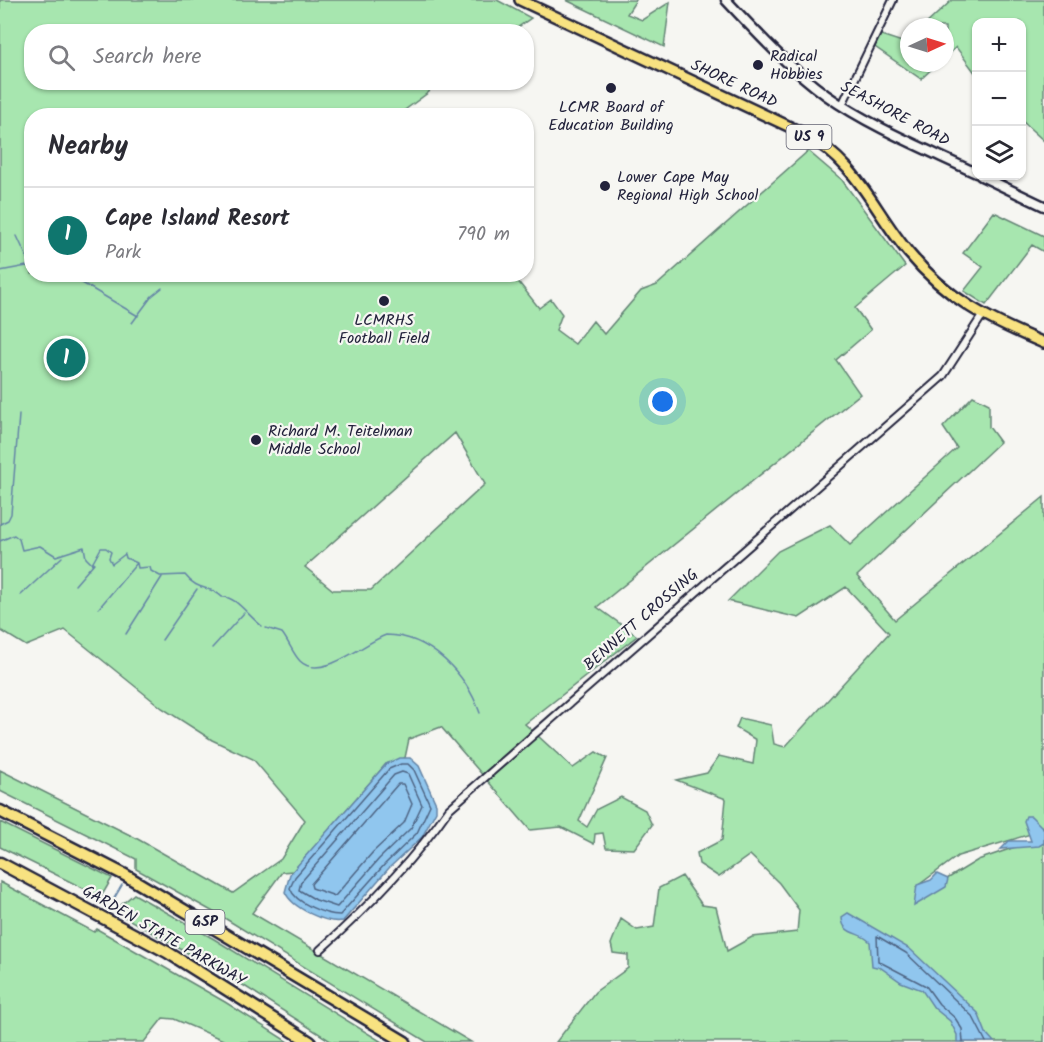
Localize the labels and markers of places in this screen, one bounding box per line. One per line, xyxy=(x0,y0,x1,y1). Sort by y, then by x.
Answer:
place label: Radical Hobbies xyxy=(770,44,823,87)
marker: Radical Hobbies xyxy=(751,58,765,72)
marker: LCMR Board of Education Building xyxy=(604,81,618,95)
place label: LCMR Board of Education Building xyxy=(548,95,674,138)
place label: Lower Cape May Regional High School xyxy=(617,165,758,208)
marker: Lower Cape May Regional High School xyxy=(598,179,612,193)
marker: LCMRHS Football Field xyxy=(377,294,391,308)
place label: LCMRHS Football Field xyxy=(339,308,430,351)
pin: 1 xyxy=(46,336,86,380)
place label: Richard M. Teitelman Middle School xyxy=(268,419,413,462)
marker: Richard M. Teitelman Middle School xyxy=(249,433,263,447)

